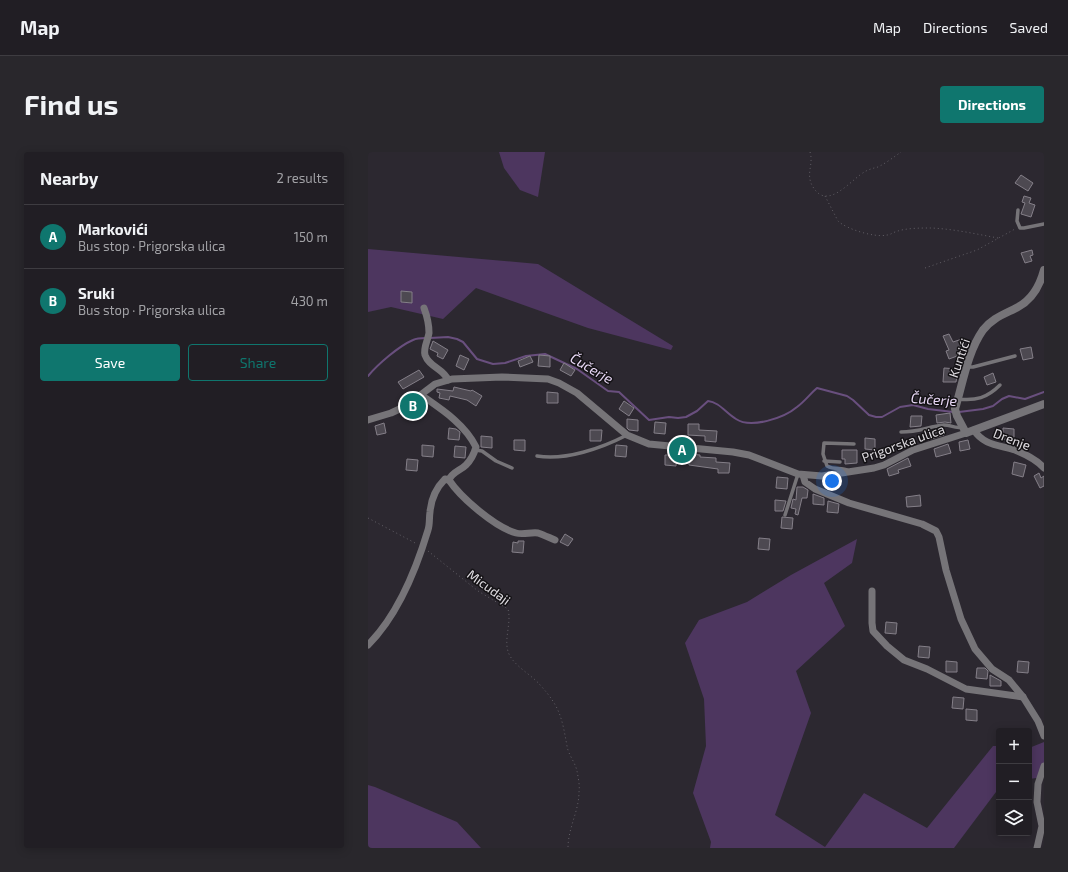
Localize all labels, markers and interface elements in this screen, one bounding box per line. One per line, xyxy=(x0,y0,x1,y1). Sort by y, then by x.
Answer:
text: Map xyxy=(20,16,60,39)
text: Map xyxy=(873,19,901,36)
text: Directions xyxy=(923,19,988,36)
text: Saved xyxy=(1010,19,1048,36)
button: Directions xyxy=(940,86,1044,123)
text: Find us xyxy=(24,87,118,121)
text: Nearby xyxy=(40,168,98,188)
text: 2 results xyxy=(276,170,328,186)
text: Markovići xyxy=(78,220,148,238)
text: A xyxy=(49,229,57,245)
text: 150 m xyxy=(294,229,328,245)
text: Bus stop · Prigorska ulica xyxy=(78,238,225,254)
text: Sruki xyxy=(78,284,115,302)
text: B xyxy=(49,293,57,309)
text: 430 m xyxy=(291,293,328,309)
text: Bus stop · Prigorska ulica xyxy=(78,302,225,318)
street label: Kuntići xyxy=(945,336,973,380)
button: Save xyxy=(40,344,180,381)
button: Share xyxy=(188,344,328,381)
water label: Čučerje xyxy=(568,349,617,387)
water label: Čučerje xyxy=(910,389,958,409)
pin: B xyxy=(400,391,426,421)
street label: Prigorska ulica xyxy=(859,421,947,465)
street label: Drenje xyxy=(991,425,1033,453)
pin: A xyxy=(669,435,695,465)
your location xyxy=(822,471,842,491)
street label: Micudaji xyxy=(464,566,514,608)
map controls xyxy=(996,728,1032,836)
button: + xyxy=(996,728,1032,764)
button: − xyxy=(996,764,1032,800)
button: layers xyxy=(996,800,1032,836)

